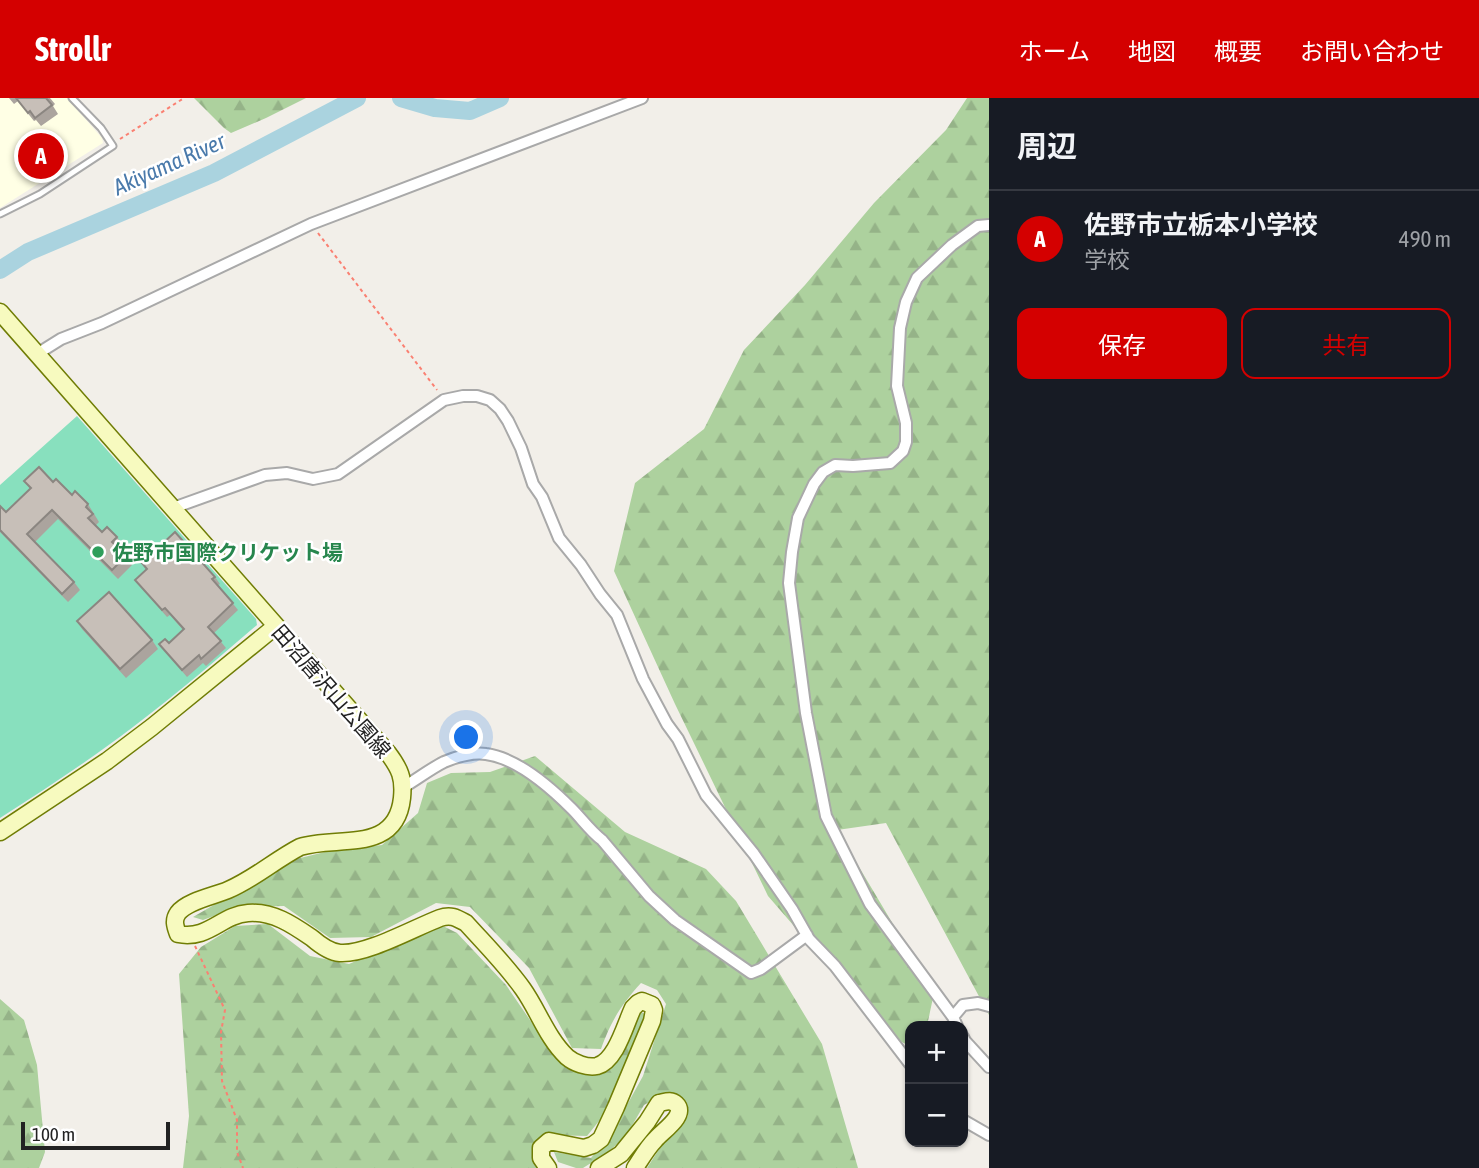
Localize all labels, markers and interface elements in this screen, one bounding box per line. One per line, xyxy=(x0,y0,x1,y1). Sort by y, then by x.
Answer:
text: Strollr xyxy=(35,30,111,68)
text: ホーム xyxy=(1019,38,1090,65)
text: 地図 xyxy=(1128,38,1176,65)
text: 概要 xyxy=(1214,38,1262,65)
text: お問い合わせ xyxy=(1300,38,1444,65)
water label: Akiyama River xyxy=(108,127,230,201)
text: 周辺 xyxy=(1017,129,1077,163)
pin: A xyxy=(18,130,64,182)
text: 佐野市立栃本小学校 xyxy=(1084,210,1318,240)
text: A xyxy=(1034,226,1046,252)
text: 490 m xyxy=(1399,226,1451,252)
text: 学校 xyxy=(1084,247,1130,273)
button: 保存 xyxy=(1017,308,1227,379)
button: 共有 xyxy=(1241,308,1451,379)
place label: 佐野市国際クリケット場 xyxy=(112,540,343,564)
marker: 佐野市国際クリケット場 xyxy=(90,544,106,560)
street label: 田沼唐沢山公園線 xyxy=(268,620,396,762)
your location xyxy=(449,720,483,754)
map controls xyxy=(905,1021,968,1147)
button: + xyxy=(905,1021,968,1084)
button: − xyxy=(905,1084,968,1147)
scale bar xyxy=(21,1119,170,1151)
text: 100 m xyxy=(32,1123,75,1145)

